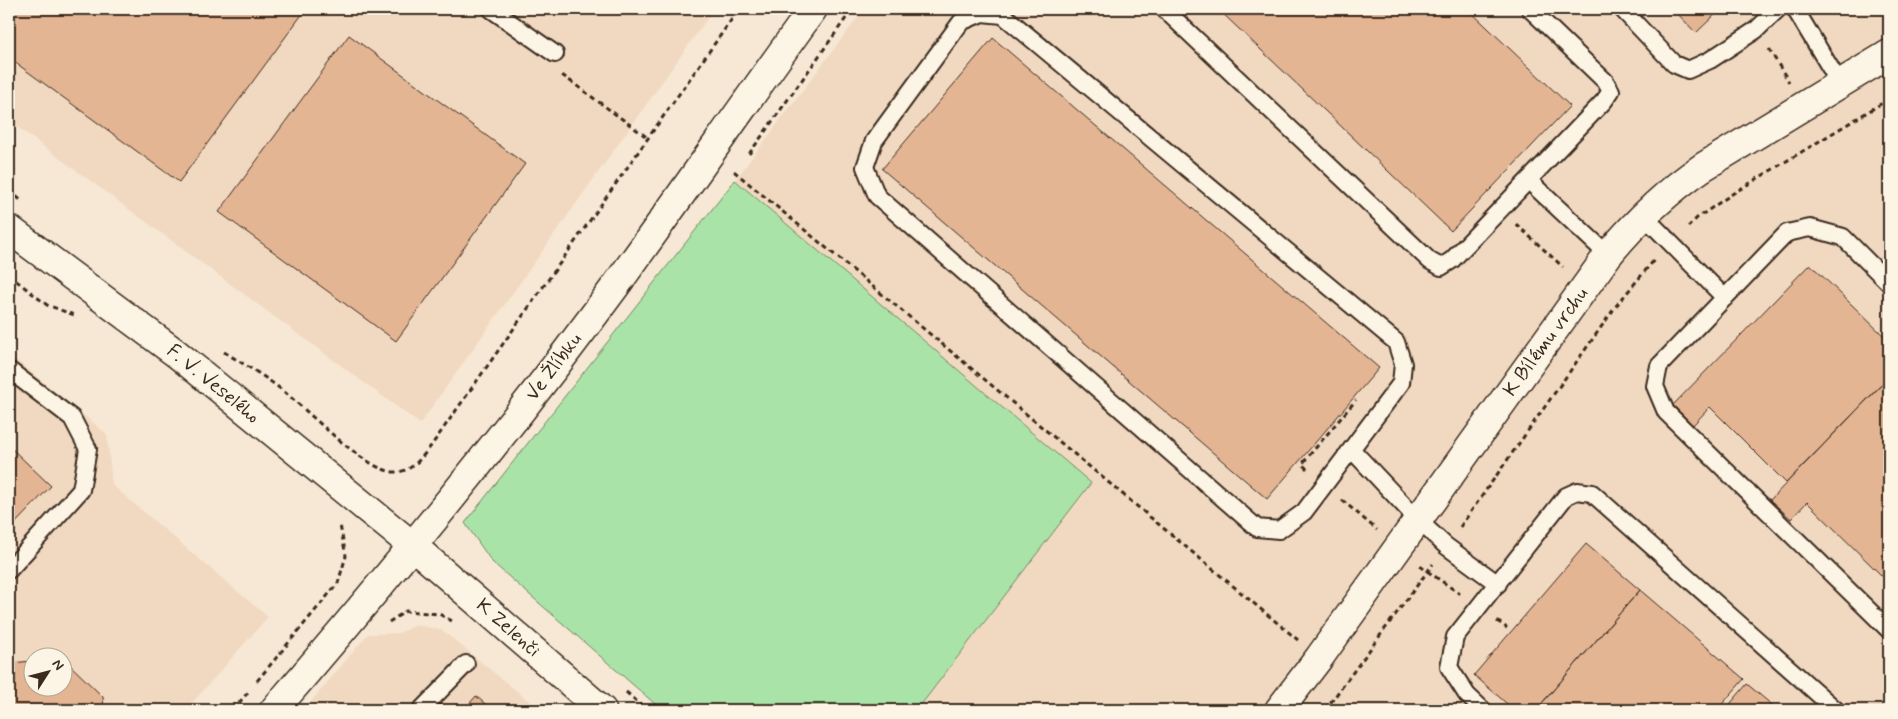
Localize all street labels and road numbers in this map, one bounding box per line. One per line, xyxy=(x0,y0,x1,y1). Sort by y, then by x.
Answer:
street label: K Bílému vrchu xyxy=(1497,282,1595,402)
street label: Ve Žlíbku xyxy=(519,327,589,407)
street label: F. V. Veselého xyxy=(161,338,265,430)
street label: K Zelenči xyxy=(470,592,546,664)

